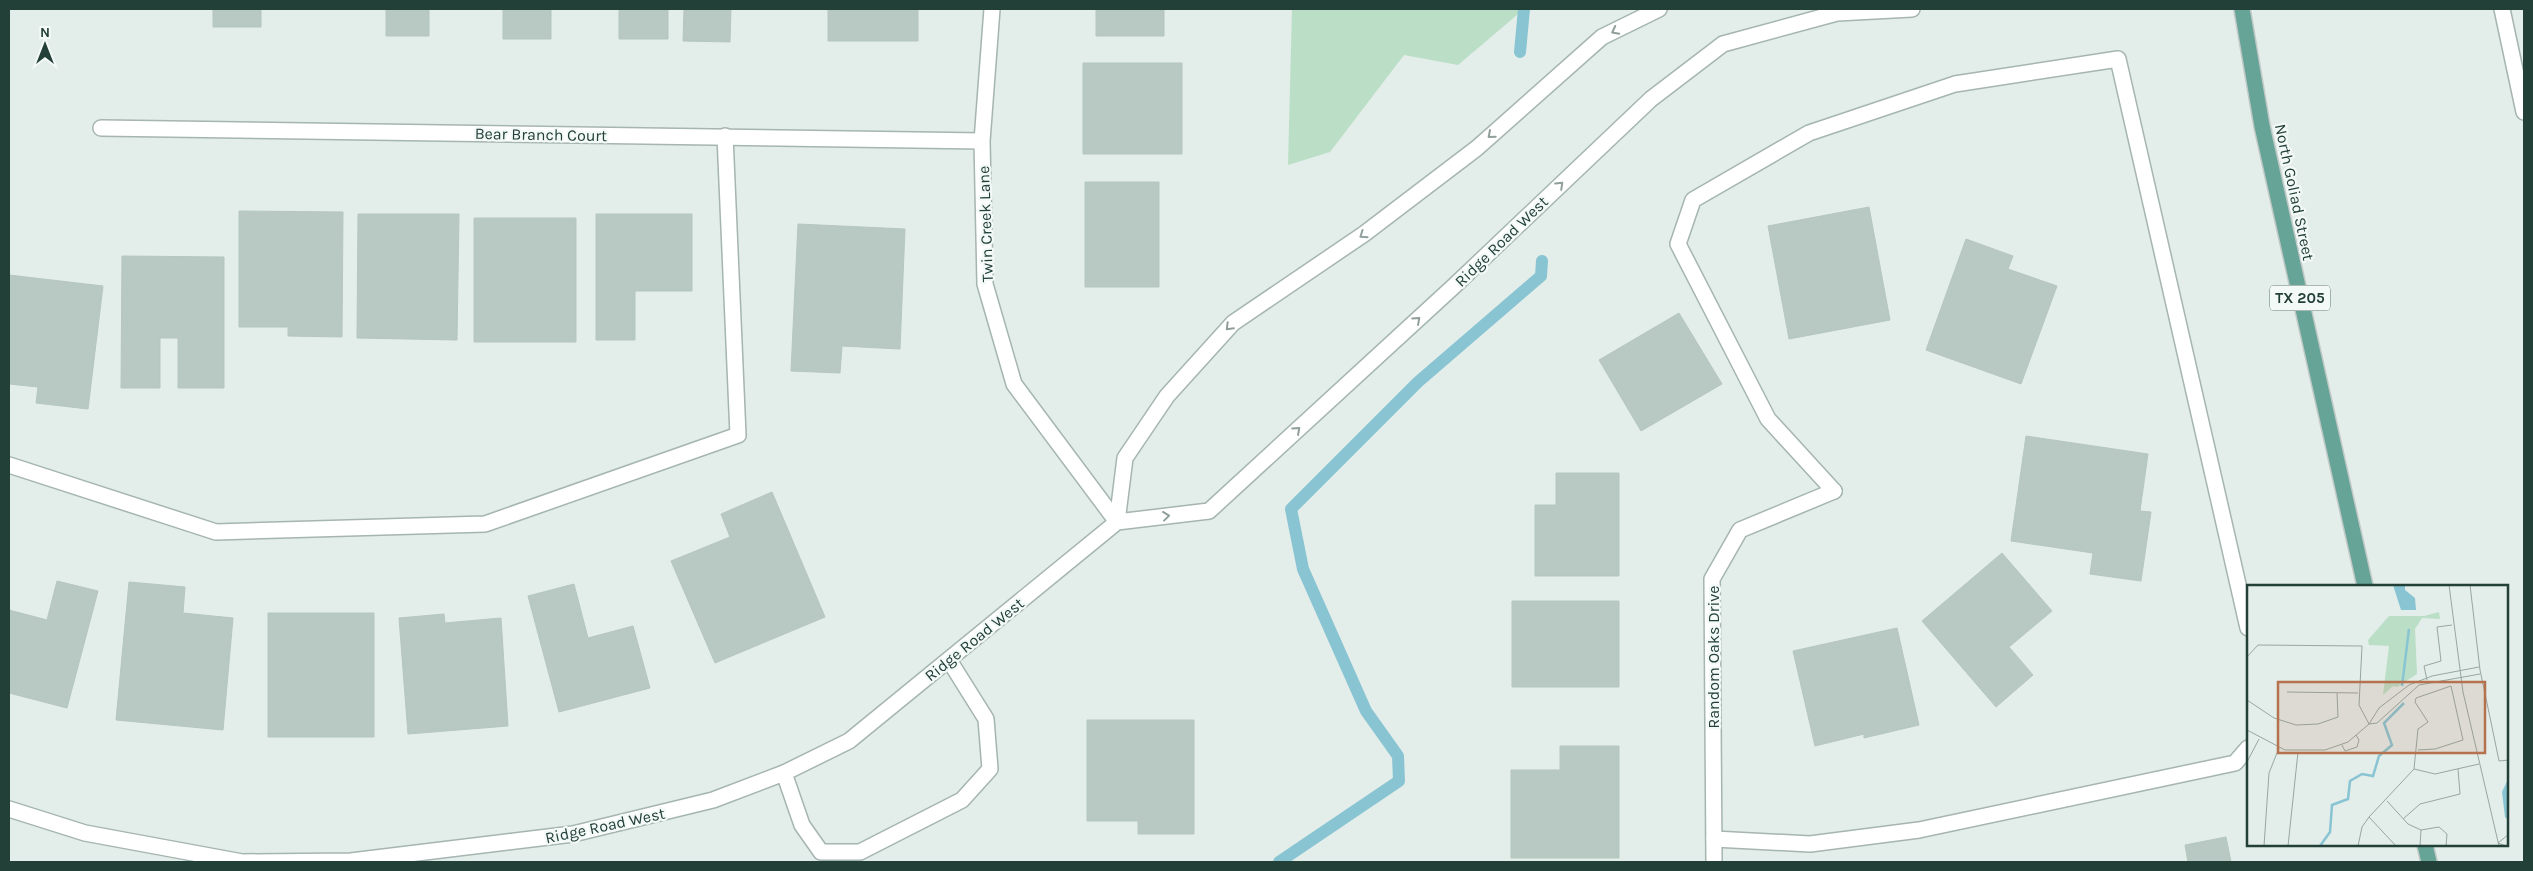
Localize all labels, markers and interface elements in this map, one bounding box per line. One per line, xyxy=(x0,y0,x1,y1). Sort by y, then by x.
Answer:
north arrow xyxy=(20,20,70,70)
text: N xyxy=(40,24,50,41)
one-way arrow xyxy=(1612,25,1621,35)
street label: North Goliad Street xyxy=(2271,122,2318,262)
street label: Bear Branch Court xyxy=(475,124,607,145)
one-way arrow xyxy=(1488,129,1497,138)
street label: Twin Creek Lane xyxy=(974,165,997,282)
one-way arrow xyxy=(1555,182,1564,191)
street label: Ridge Road West xyxy=(1451,192,1552,291)
one-way arrow xyxy=(1359,229,1369,238)
road number: TX 205 xyxy=(2270,286,2330,310)
one-way arrow xyxy=(1411,317,1420,326)
one-way arrow xyxy=(1226,321,1235,330)
one-way arrow xyxy=(1291,427,1300,436)
one-way arrow xyxy=(1162,511,1170,522)
inset map xyxy=(2247,585,2508,846)
street label: Random Oaks Drive xyxy=(1704,586,1723,728)
street label: Ridge Road West xyxy=(921,594,1028,685)
street label: Ridge Road West xyxy=(543,803,667,847)

